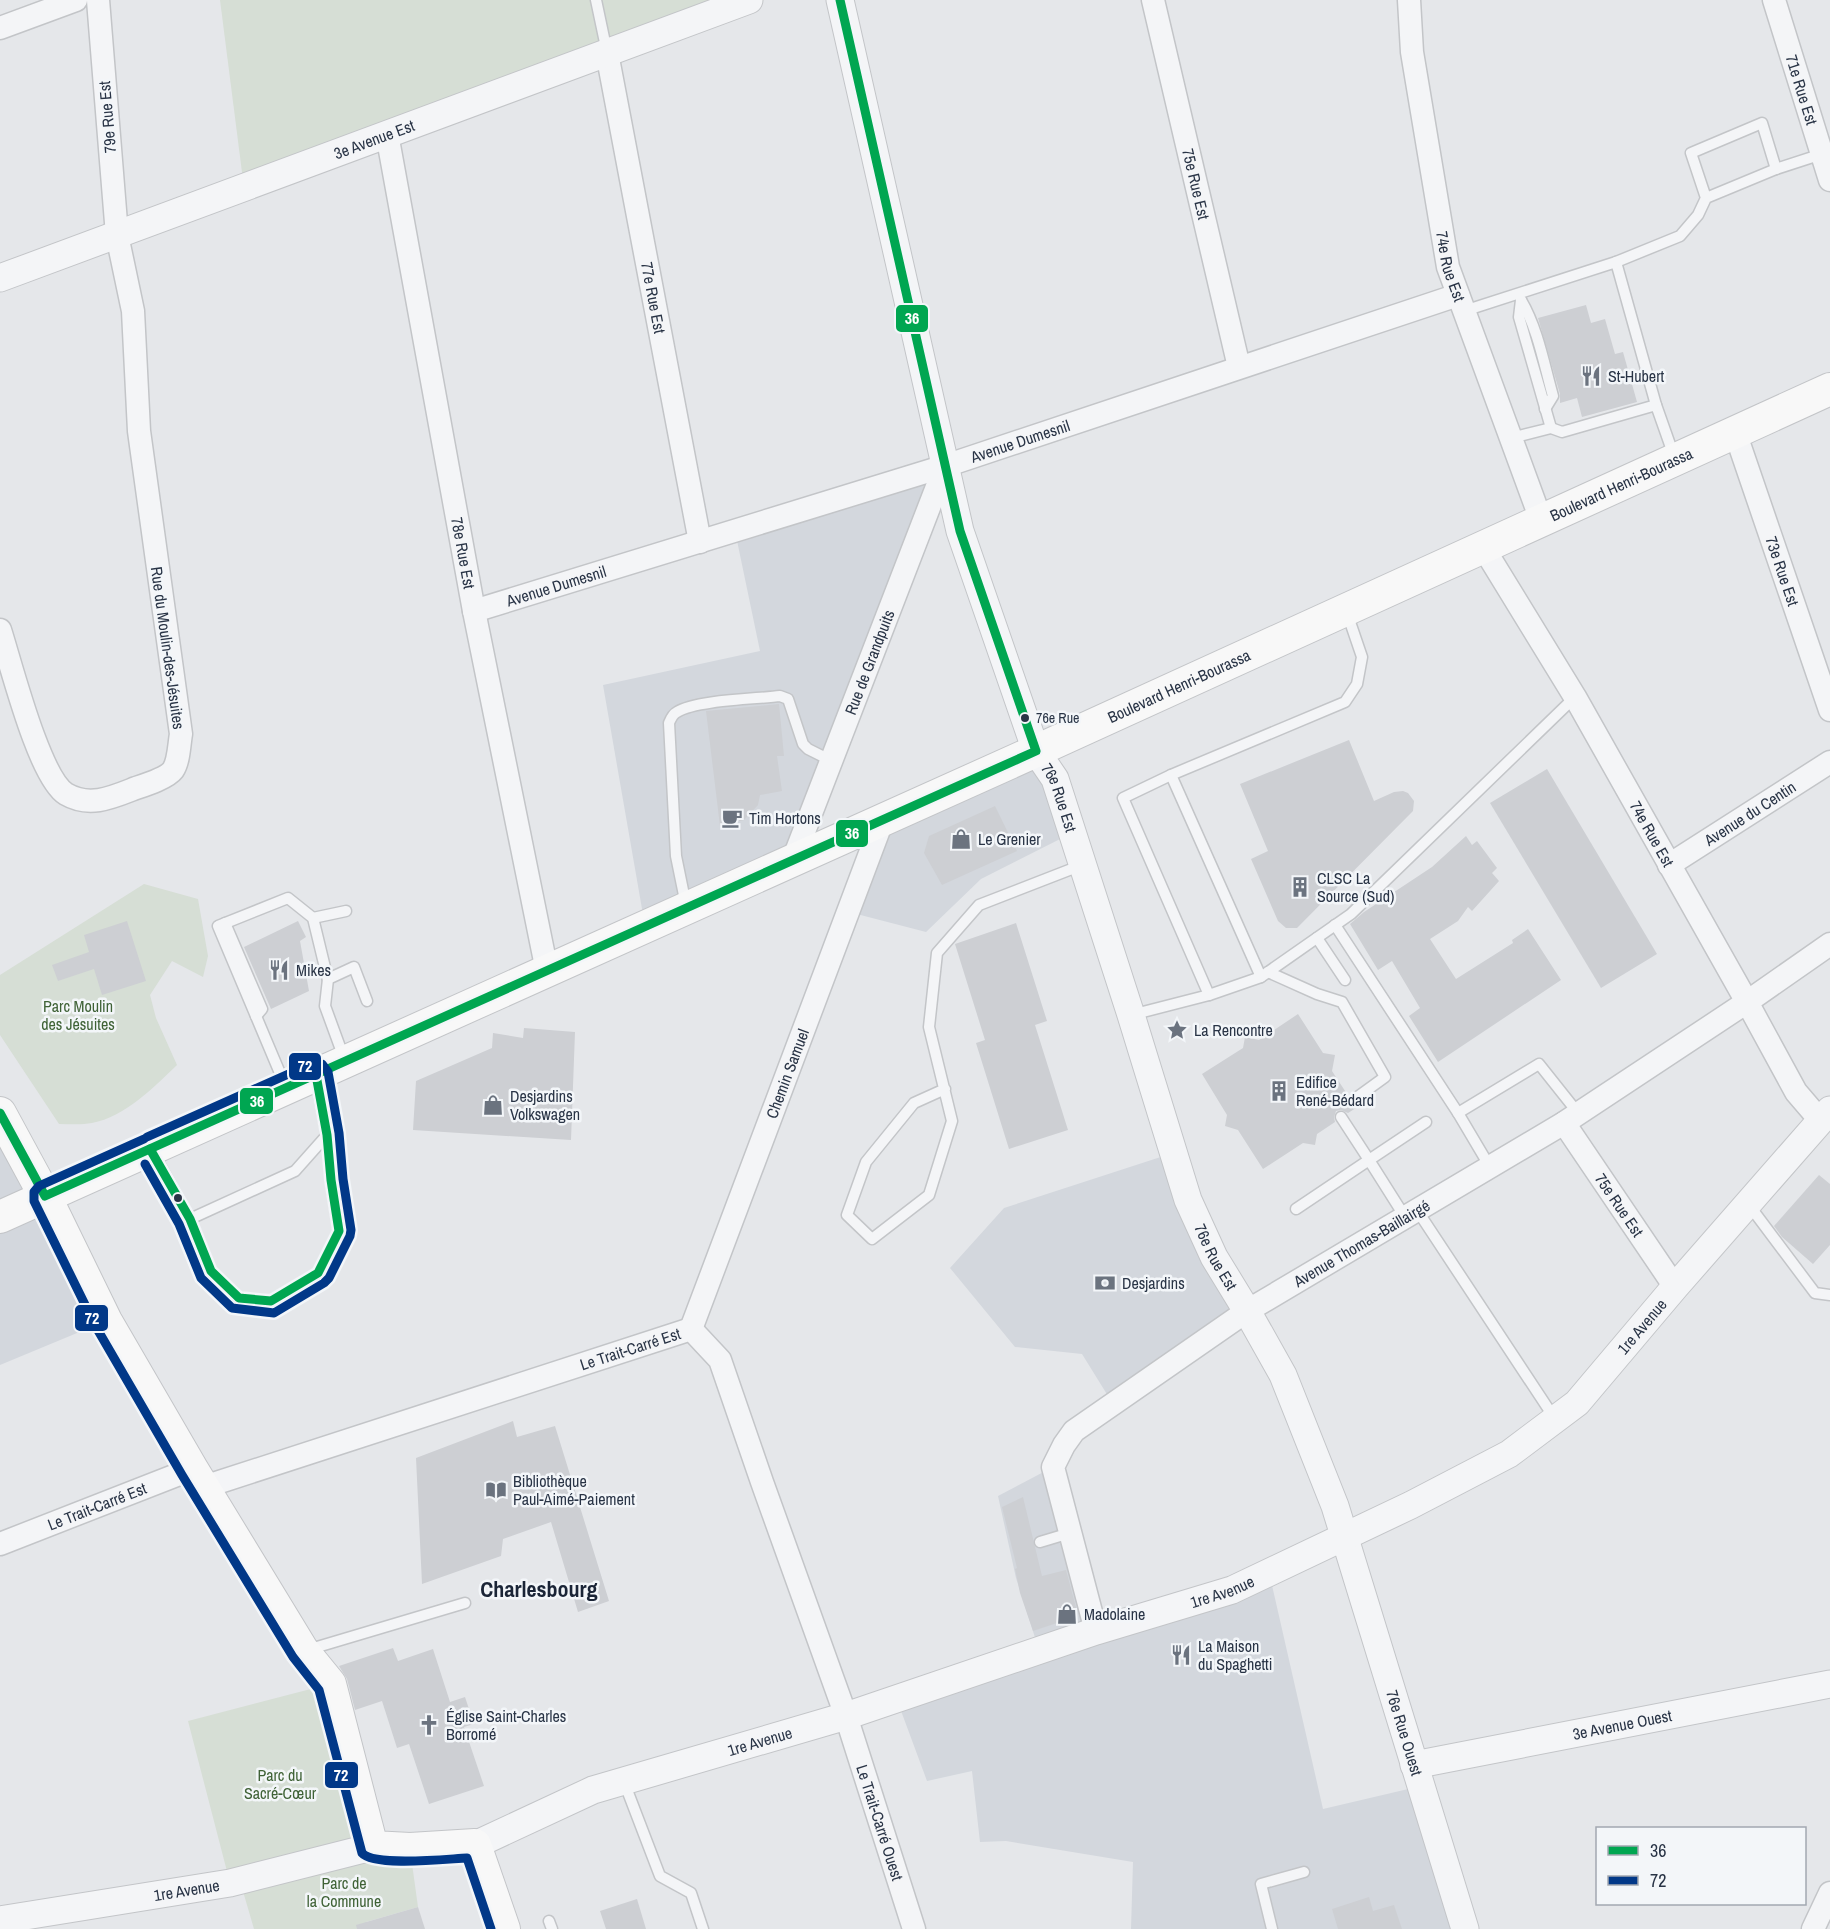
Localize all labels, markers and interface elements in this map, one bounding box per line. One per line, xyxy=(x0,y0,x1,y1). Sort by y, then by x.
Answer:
street label: 71e Rue Est xyxy=(1781,52,1823,128)
street label: 79e Rue Est xyxy=(93,80,121,154)
street label: 3e Avenue Est xyxy=(331,114,418,164)
street label: 75e Rue Est xyxy=(1177,146,1215,222)
street label: 74e Rue Est xyxy=(1431,229,1471,305)
street label: 77e Rue Est xyxy=(636,260,671,336)
line badge: 36 xyxy=(895,304,929,333)
text: 36 xyxy=(905,307,919,329)
restaurant icon: St-Hubert xyxy=(1579,364,1603,388)
place label: St-Hubert xyxy=(1608,365,1664,387)
street label: Avenue Dumesnil xyxy=(967,414,1073,468)
street label: Boulevard Henri-Bourassa xyxy=(1546,442,1697,526)
street label: 78e Rue Est xyxy=(446,516,481,591)
street label: 73e Rue Est xyxy=(1760,533,1805,609)
street label: Avenue Dumesnil xyxy=(503,560,609,612)
street label: Rue du Moulin-des-Jésuites xyxy=(146,565,190,731)
street label: Rue de Grandpuits xyxy=(839,606,900,718)
street label: Boulevard Henri-Bourassa xyxy=(1104,643,1254,728)
place label: 76e Rue xyxy=(1036,709,1079,727)
marker: 76e Rue xyxy=(1019,712,1031,724)
street label: 76e Rue Est xyxy=(1036,759,1082,835)
street label: Avenue du Centin xyxy=(1699,776,1800,851)
street label: 74e Rue Est xyxy=(1625,797,1680,871)
cafe icon: Tim Hortons xyxy=(720,806,744,830)
place label: Tim Hortons xyxy=(749,807,821,829)
line badge: 36 xyxy=(835,819,869,848)
text: 36 xyxy=(845,822,859,844)
shop icon: Le Grenier xyxy=(949,827,973,851)
place label: Le Grenier xyxy=(978,828,1041,850)
place label: CLSC La Source (Sud) xyxy=(1317,867,1394,907)
building icon: CLSC La Source (Sud) xyxy=(1288,875,1312,899)
restaurant icon: Mikes xyxy=(267,958,291,982)
place label: Mikes xyxy=(296,959,331,981)
park label: Parc Moulin des Jésuites xyxy=(41,995,115,1035)
place icon: La Rencontre xyxy=(1165,1018,1189,1042)
place label: La Rencontre xyxy=(1194,1019,1273,1041)
street label: Chemin Samuel xyxy=(760,1026,814,1121)
line badge: 72 xyxy=(288,1052,322,1081)
text: 72 xyxy=(298,1055,312,1077)
place label: Edifice René-Bédard xyxy=(1296,1071,1374,1111)
building icon: Edifice René-Bédard xyxy=(1267,1079,1291,1103)
place label: Desjardins Volkswagen xyxy=(510,1085,580,1125)
line badge: 36 xyxy=(239,1087,274,1115)
text: 36 xyxy=(250,1090,264,1112)
shop icon: Desjardins Volkswagen xyxy=(481,1093,505,1117)
street label: 75e Rue Est xyxy=(1590,1169,1649,1241)
unlabelled marker xyxy=(172,1192,184,1204)
street label: Avenue Thomas-Baillairgé xyxy=(1288,1194,1434,1293)
street label: 76e Rue Est xyxy=(1189,1220,1243,1295)
bank icon: Desjardins xyxy=(1093,1271,1117,1295)
place label: Desjardins xyxy=(1122,1272,1185,1294)
street label: 1re Avenue xyxy=(1612,1294,1672,1359)
line badge: 72 xyxy=(74,1304,109,1332)
text: 72 xyxy=(85,1307,99,1329)
street label: Le Trait-Carré Est xyxy=(577,1322,684,1375)
place label: Bibliothèque Paul-Aimé-Paiement xyxy=(513,1470,635,1510)
street label: Le Trait-Carré Est xyxy=(44,1477,150,1535)
library icon: Bibliothèque Paul-Aimé-Paiement xyxy=(484,1478,508,1502)
street label: 1re Avenue xyxy=(1188,1570,1258,1613)
district label: Charlesbourg xyxy=(480,1574,598,1604)
shop icon: Madolaine xyxy=(1055,1602,1079,1626)
place label: Madolaine xyxy=(1084,1603,1145,1625)
place label: La Maison du Spaghetti xyxy=(1198,1635,1272,1675)
restaurant icon: La Maison du Spaghetti xyxy=(1169,1643,1193,1667)
street label: 76e Rue Ouest xyxy=(1381,1687,1428,1778)
street label: 3e Avenue Ouest xyxy=(1571,1704,1674,1745)
place label: Église Saint-Charles Borromé xyxy=(446,1705,566,1745)
church icon: Église Saint-Charles Borromé xyxy=(417,1713,441,1737)
street label: 1re Avenue xyxy=(725,1721,795,1761)
line badge: 72 xyxy=(324,1761,359,1789)
street label: Le Trait-Carré Ouest xyxy=(851,1762,909,1884)
park label: Parc du Sacré-Cœur xyxy=(244,1764,317,1804)
text: 72 xyxy=(334,1764,348,1786)
legend xyxy=(1596,1827,1806,1905)
text: 36 xyxy=(1650,1838,1666,1863)
text: 72 xyxy=(1650,1868,1666,1893)
park label: Parc de la Commune xyxy=(307,1872,381,1912)
street label: 1re Avenue xyxy=(152,1874,221,1906)

